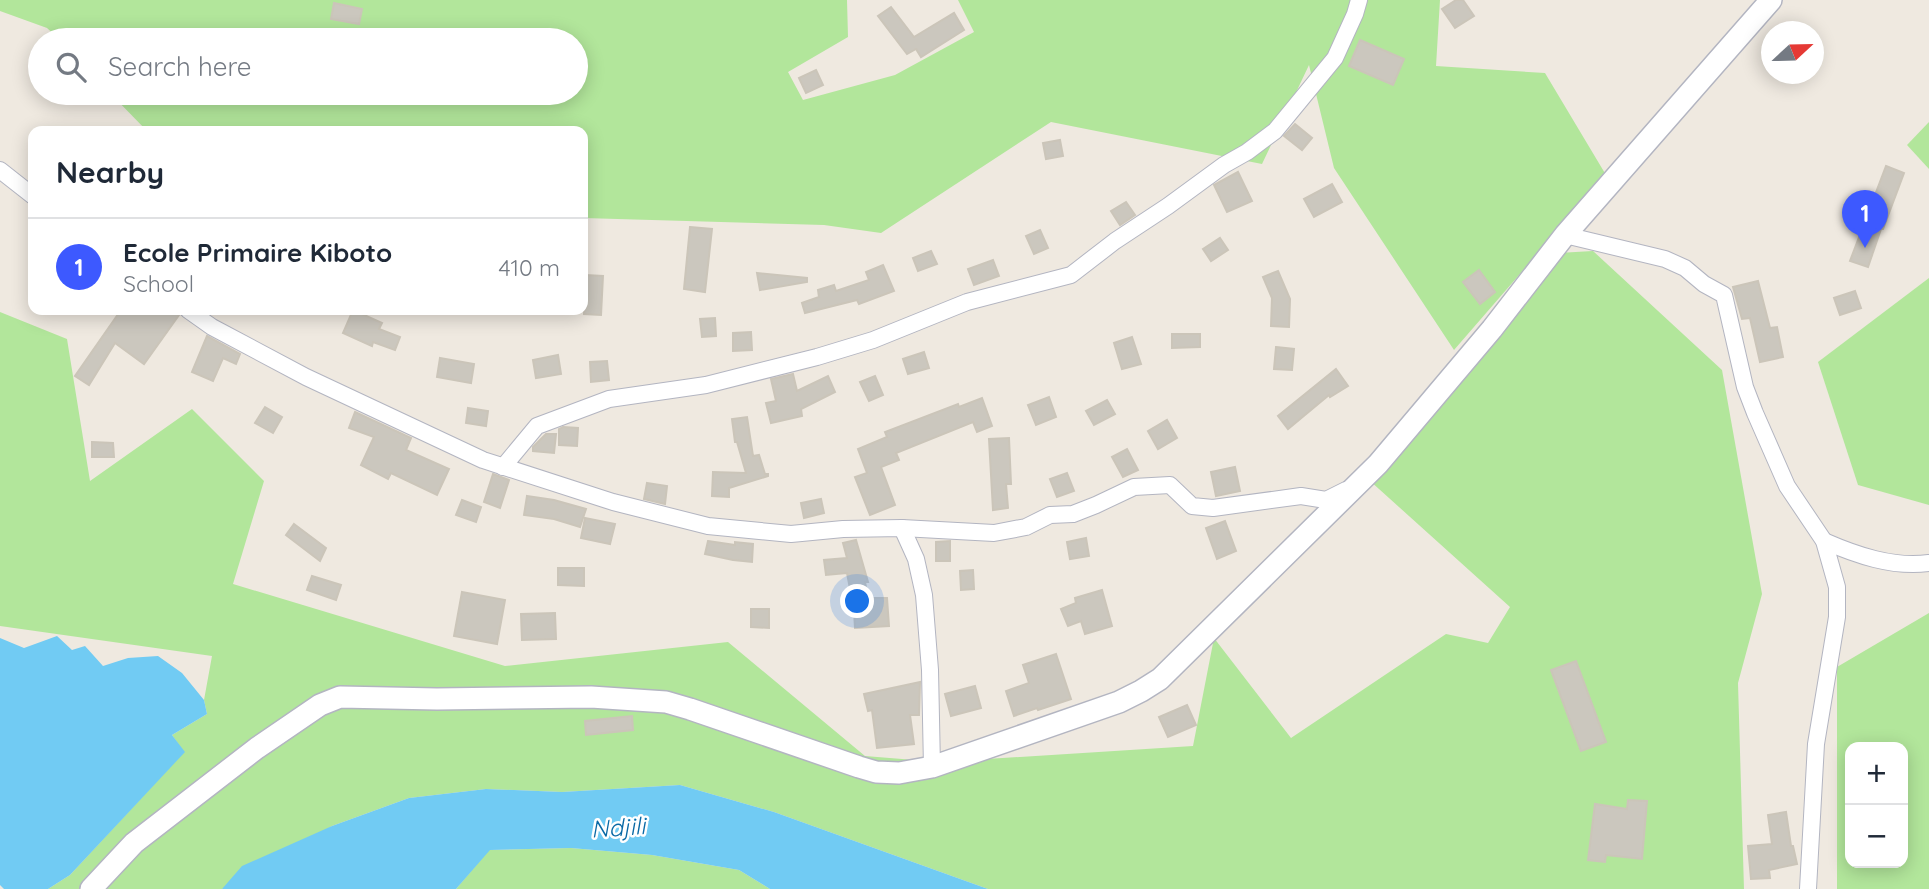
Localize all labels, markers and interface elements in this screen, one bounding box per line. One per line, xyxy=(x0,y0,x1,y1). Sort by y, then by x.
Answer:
north arrow xyxy=(1761,21,1824,84)
search box xyxy=(28,28,588,105)
icon: search xyxy=(52,48,90,86)
text: Search here xyxy=(108,50,252,83)
text: Nearby xyxy=(56,153,164,191)
pin: 1 xyxy=(1842,190,1888,248)
text: Ecole Primaire Kiboto xyxy=(123,236,392,269)
text: 1 xyxy=(75,253,83,282)
text: 410 m xyxy=(499,253,560,282)
text: School xyxy=(123,269,194,298)
your location xyxy=(840,584,874,618)
map controls xyxy=(1845,742,1908,868)
button: + xyxy=(1845,742,1908,805)
button: − xyxy=(1845,805,1908,868)
water label: Ndjili xyxy=(590,810,649,844)

